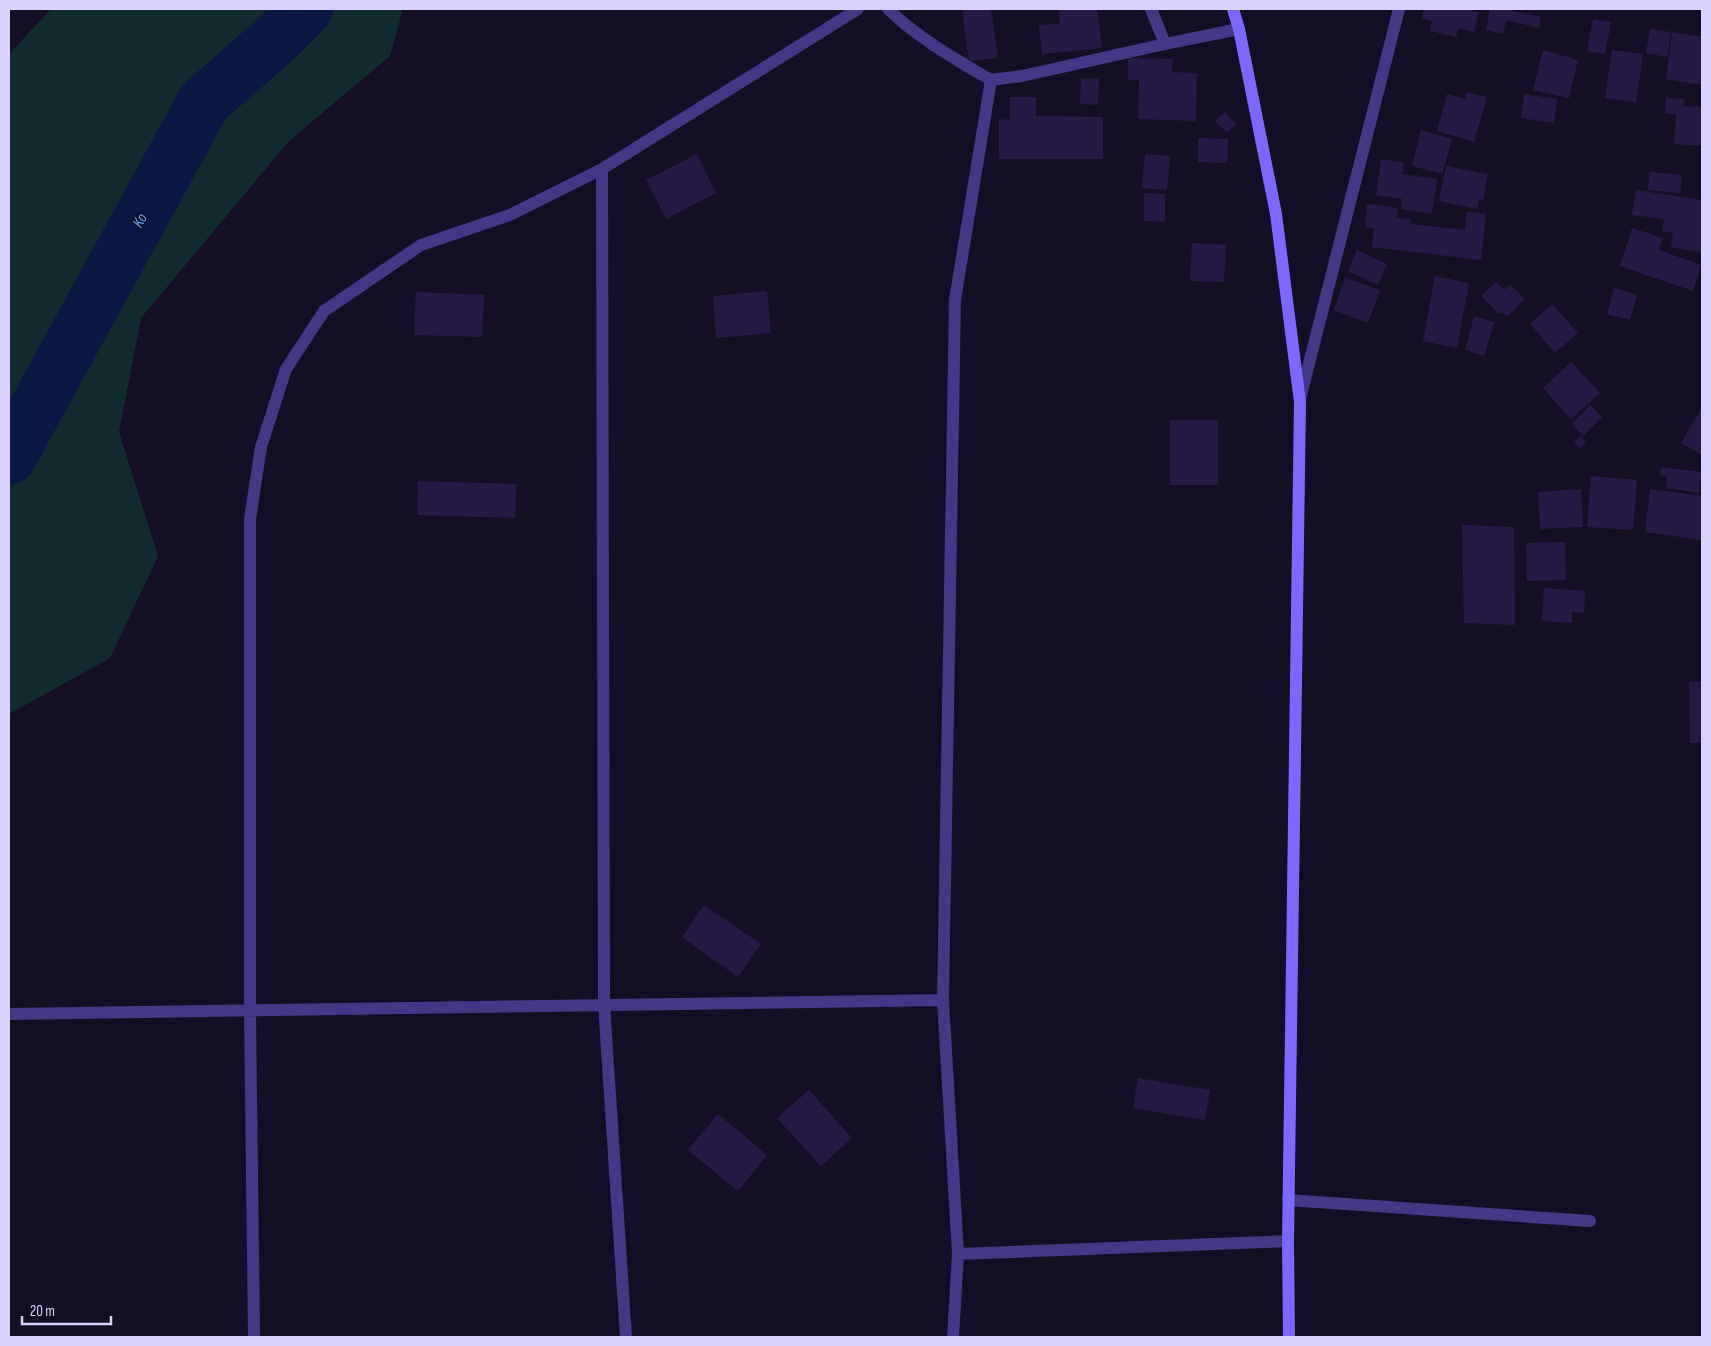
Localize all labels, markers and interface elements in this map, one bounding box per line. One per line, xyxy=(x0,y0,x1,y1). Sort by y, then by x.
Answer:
water label: Ko xyxy=(129,210,152,231)
scale bar xyxy=(22,1294,111,1326)
text: 20 m xyxy=(30,1302,55,1321)

